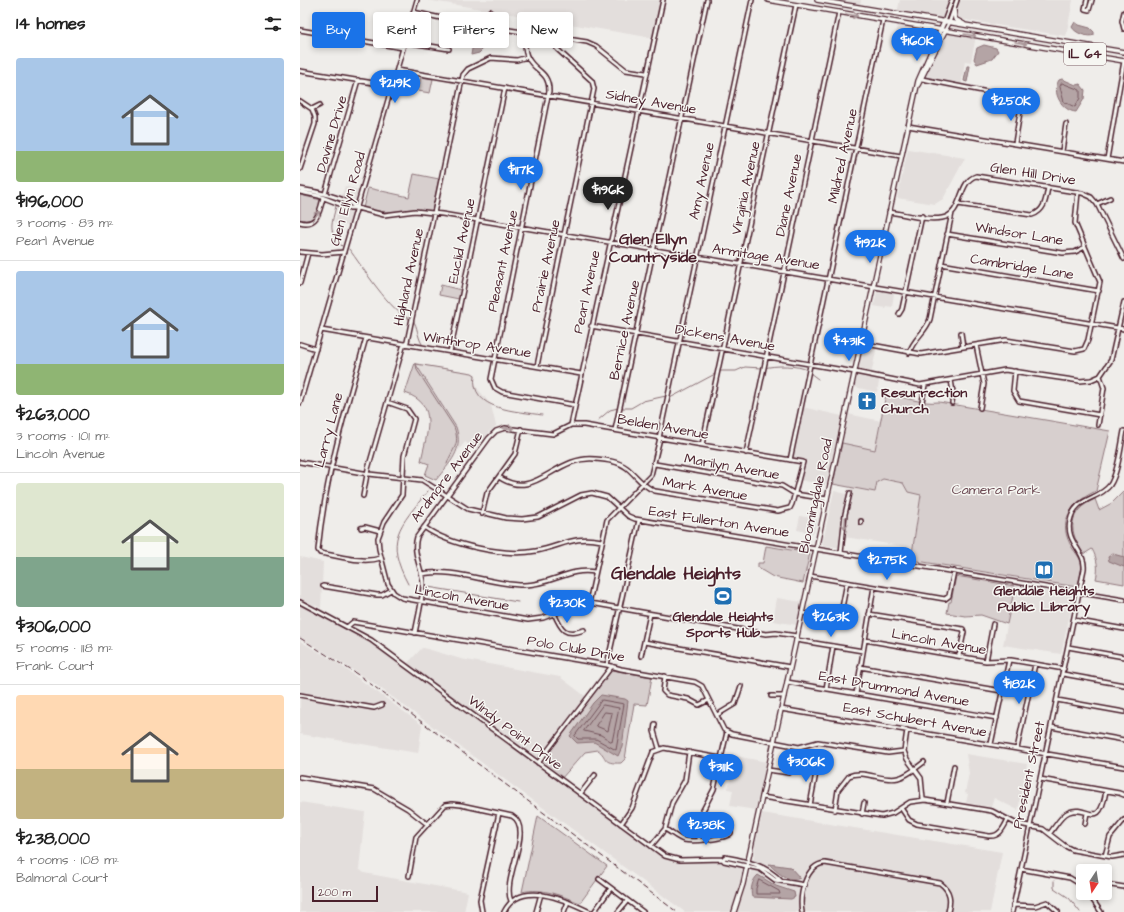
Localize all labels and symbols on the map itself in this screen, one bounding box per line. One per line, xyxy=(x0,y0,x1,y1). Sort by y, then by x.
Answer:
one-way arrow xyxy=(845,11,858,19)
pin: $160K xyxy=(889,28,945,62)
one-way arrow xyxy=(963,31,976,39)
one-way arrow xyxy=(1014,39,1027,47)
road number: IL 64 xyxy=(1064,43,1106,65)
pin: $219K xyxy=(367,70,423,104)
street label: Sidney Avenue xyxy=(604,84,698,120)
pin: $250K xyxy=(983,88,1039,122)
street label: Davine Drive xyxy=(311,93,353,175)
street label: Mildred Avenue xyxy=(823,106,863,205)
street label: Virginia Avenue xyxy=(726,139,766,237)
street label: Amy Avenue xyxy=(684,140,720,222)
street label: Glen Ellyn Road xyxy=(325,150,371,248)
street label: Diane Avenue xyxy=(770,151,808,238)
pin: $117K xyxy=(493,157,549,191)
street label: Glen Hill Drive xyxy=(989,157,1078,191)
pin: $196K xyxy=(580,177,636,211)
street label: Euclid Avenue xyxy=(443,196,481,286)
street label: Pleasant Avenue xyxy=(482,208,524,314)
one-way arrow xyxy=(312,210,320,221)
street label: Prairie Avenue xyxy=(526,217,566,314)
street label: Windsor Lane xyxy=(973,217,1065,251)
street label: Highland Avenue xyxy=(389,226,429,328)
district label: Glen Ellyn Countryside xyxy=(609,228,697,269)
pin: $192K xyxy=(842,230,898,264)
street label: Armitage Avenue xyxy=(711,239,821,275)
street label: Pearl Avenue xyxy=(568,248,606,335)
street label: Cambridge Lane xyxy=(969,249,1076,285)
street label: Bernice Avenue xyxy=(605,278,645,382)
street label: Dickens Avenue xyxy=(673,319,777,357)
street label: Winthrop Avenue xyxy=(421,327,533,363)
pin: $431K xyxy=(821,328,877,362)
place label: Resurrection Church xyxy=(881,383,967,419)
street label: Larry Lane xyxy=(309,390,349,470)
church icon: Resurrection Church xyxy=(856,390,878,412)
street label: Belden Avenue xyxy=(616,409,711,445)
one-way arrow xyxy=(502,425,515,432)
street label: Ardmore Avenue xyxy=(406,427,488,527)
street label: Bloomingdale Road xyxy=(794,437,838,555)
street label: Marilyn Avenue xyxy=(683,449,782,485)
street label: Mark Avenue xyxy=(661,472,750,506)
park label: Camera Park xyxy=(952,480,1041,500)
street label: East Fullerton Avenue xyxy=(647,501,791,543)
one-way arrow xyxy=(841,516,848,529)
pin: $275K xyxy=(859,547,915,581)
library icon: Glendale Heights Public Library xyxy=(1033,559,1055,581)
district label: Glendale Heights xyxy=(611,561,741,587)
street label: Lincoln Avenue xyxy=(413,580,511,616)
place label: Glendale Heights Public Library xyxy=(993,581,1095,617)
sports icon: Glendale Heights Sports Hub xyxy=(712,585,734,607)
pin: $230K xyxy=(539,590,595,624)
pin: $263K xyxy=(803,604,859,638)
place label: Glendale Heights Sports Hub xyxy=(672,607,774,643)
street label: Lincoln Avenue xyxy=(890,624,988,660)
street label: Polo Club Drive xyxy=(526,631,627,668)
street label: East Drummond Avenue xyxy=(817,666,971,712)
pin: $182K xyxy=(991,671,1047,705)
street label: Windy Point Drive xyxy=(464,691,567,775)
street label: East Schubert Avenue xyxy=(842,698,989,743)
street label: President Street xyxy=(1008,719,1050,831)
pin: $306K xyxy=(778,749,834,783)
pin: $311K xyxy=(693,754,749,788)
pin: $238K xyxy=(678,812,734,846)
north arrow xyxy=(1076,864,1112,900)
scale bar xyxy=(312,884,378,903)

